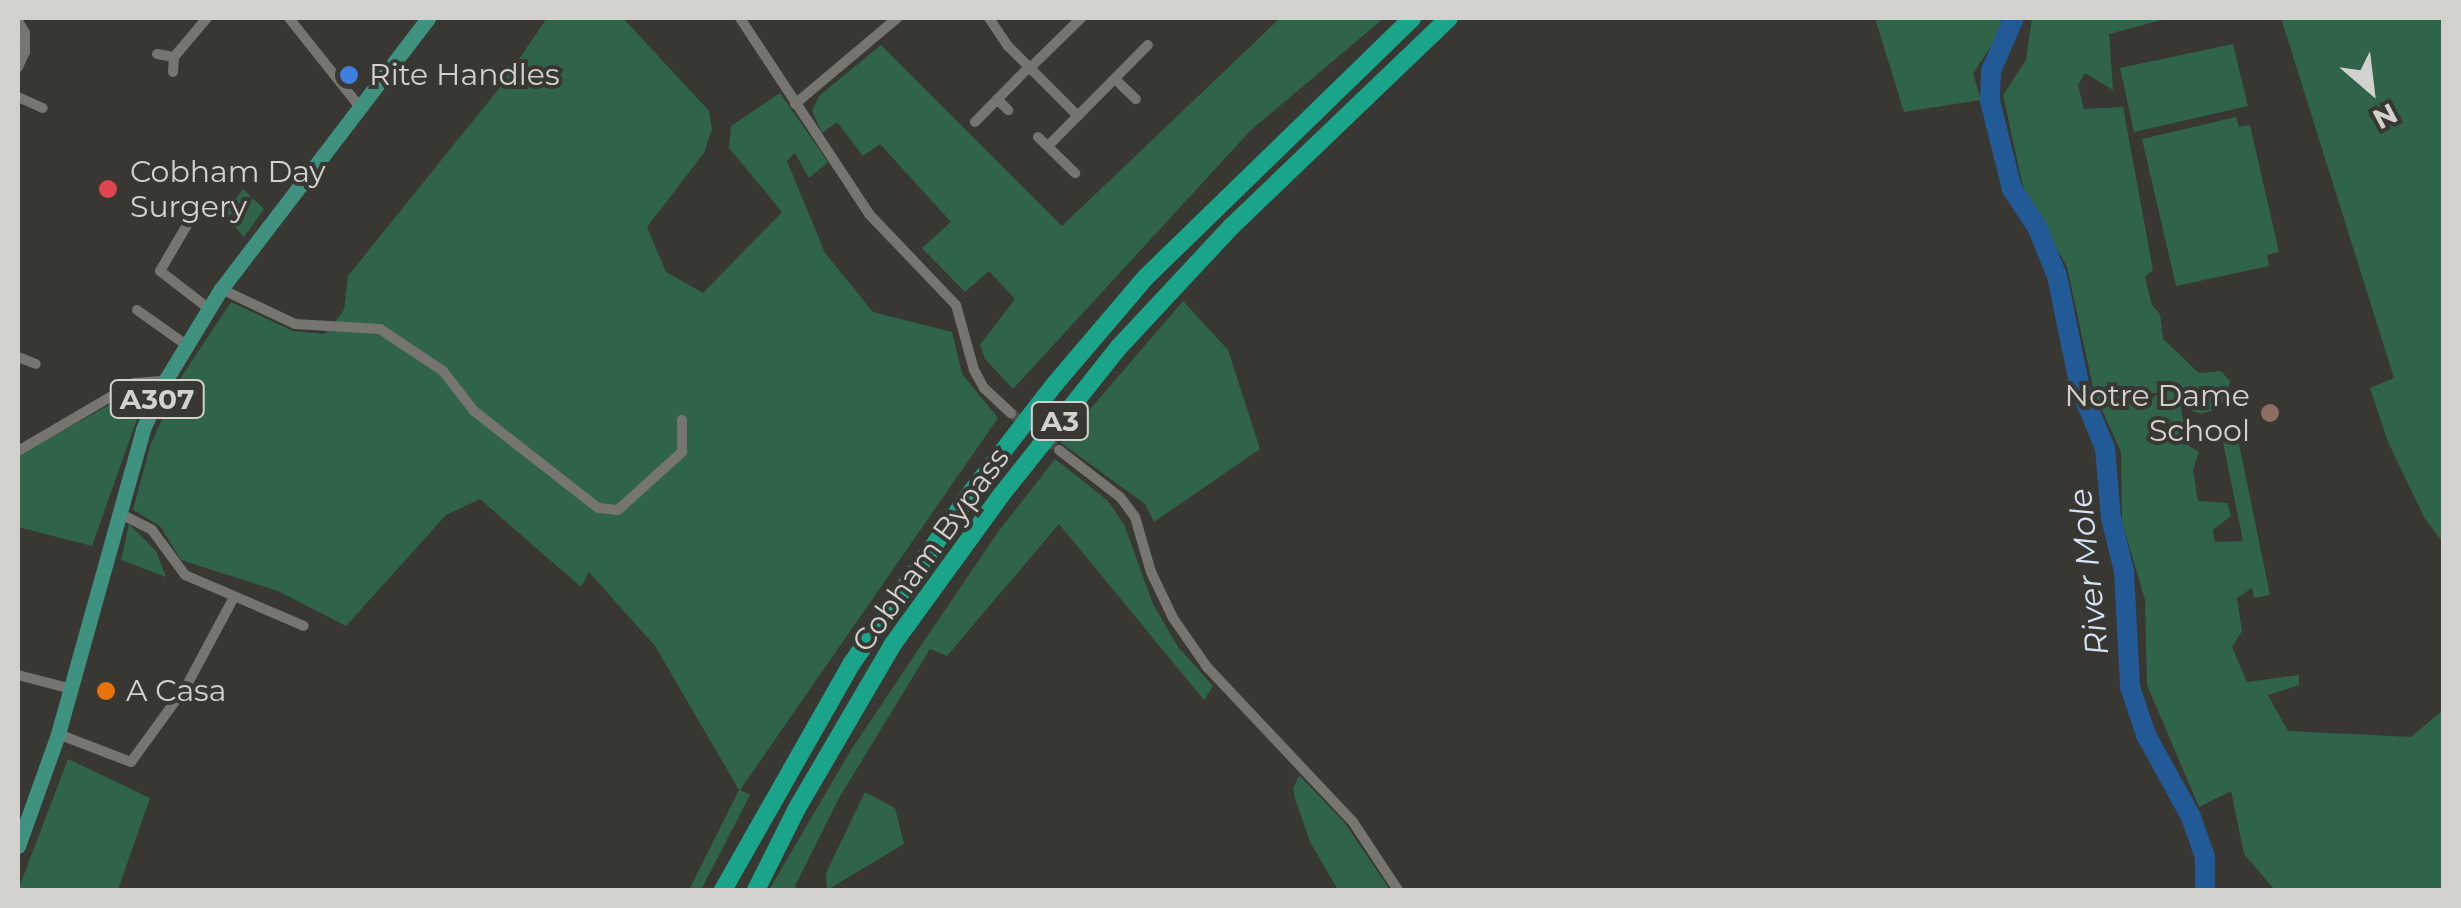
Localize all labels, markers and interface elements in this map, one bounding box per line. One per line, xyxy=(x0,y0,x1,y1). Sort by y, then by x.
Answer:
north arrow xyxy=(2321,40,2421,140)
place label: Rite Handles xyxy=(369,57,560,93)
marker: Rite Handles xyxy=(338,64,360,86)
text: N xyxy=(2367,96,2403,137)
place label: Cobham Day Surgery xyxy=(130,154,326,224)
marker: Cobham Day Surgery xyxy=(95,176,121,202)
road number: A307 xyxy=(110,376,204,422)
place label: Notre Dame School xyxy=(2065,378,2250,448)
road number: A3 xyxy=(1030,398,1090,444)
marker: Notre Dame School xyxy=(2259,402,2281,424)
street label: Cobham Bypass xyxy=(845,441,1017,659)
water label: River Mole xyxy=(2061,487,2117,657)
place label: A Casa xyxy=(126,673,226,709)
marker: A Casa xyxy=(95,680,117,702)

